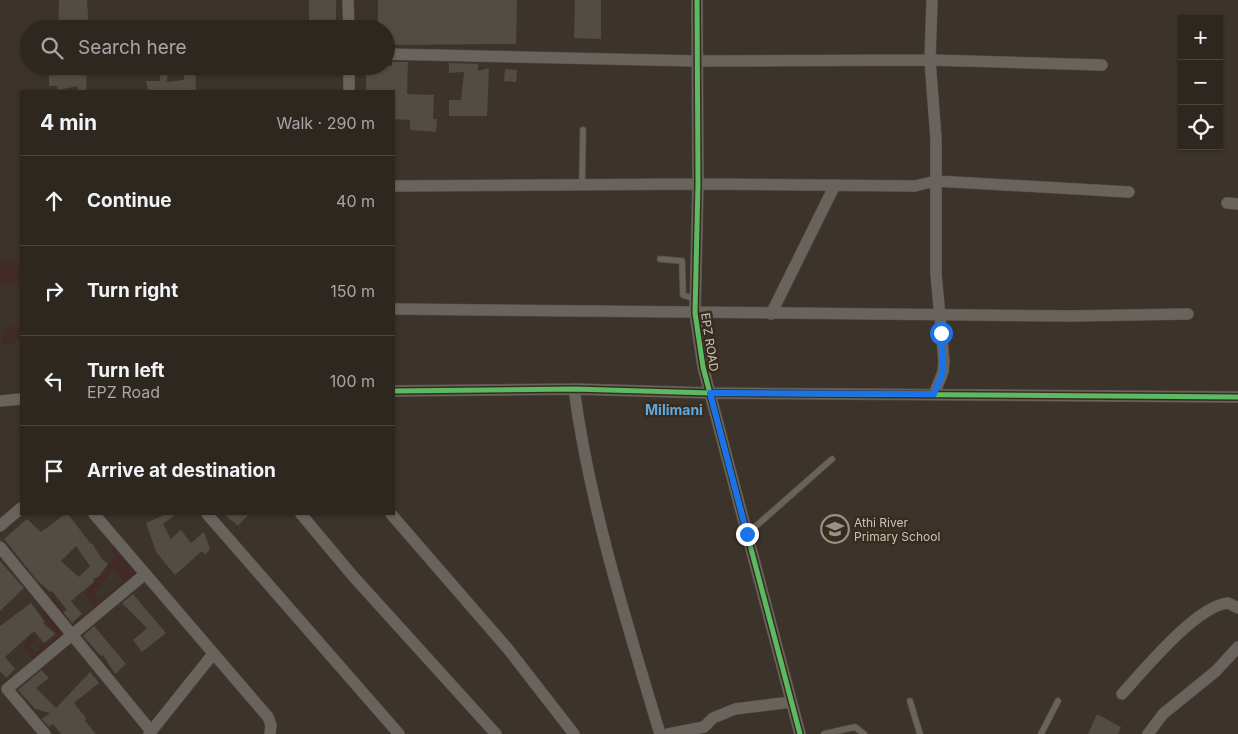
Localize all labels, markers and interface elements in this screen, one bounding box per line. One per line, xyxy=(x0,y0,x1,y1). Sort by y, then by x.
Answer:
map controls xyxy=(1178,15,1223,150)
button: + xyxy=(1178,15,1223,60)
search box xyxy=(20,20,395,75)
icon: search xyxy=(38,34,66,62)
text: Search here xyxy=(78,36,187,59)
button: − xyxy=(1178,60,1223,105)
button: locate xyxy=(1178,105,1223,150)
text: 4 min xyxy=(40,110,97,135)
text: Walk · 290 m xyxy=(277,113,375,133)
icon: ahead xyxy=(40,187,68,215)
text: Continue xyxy=(87,189,172,212)
text: 40 m xyxy=(336,191,375,211)
icon: right xyxy=(40,277,68,305)
text: Turn right xyxy=(87,279,178,302)
text: 150 m xyxy=(330,281,375,301)
street label: EPZ ROAD xyxy=(698,312,722,372)
route start xyxy=(930,322,953,345)
text: Turn left xyxy=(87,359,165,382)
icon: left xyxy=(40,367,68,395)
text: 100 m xyxy=(330,371,375,391)
text: EPZ Road xyxy=(87,382,160,402)
district label: Milimani xyxy=(645,401,703,418)
icon: arrive xyxy=(40,457,68,485)
text: Arrive at destination xyxy=(87,459,276,482)
school or university icon: Athi River Primary School xyxy=(820,514,850,544)
place label: Athi River Primary School xyxy=(854,515,940,544)
route end xyxy=(736,523,759,546)

